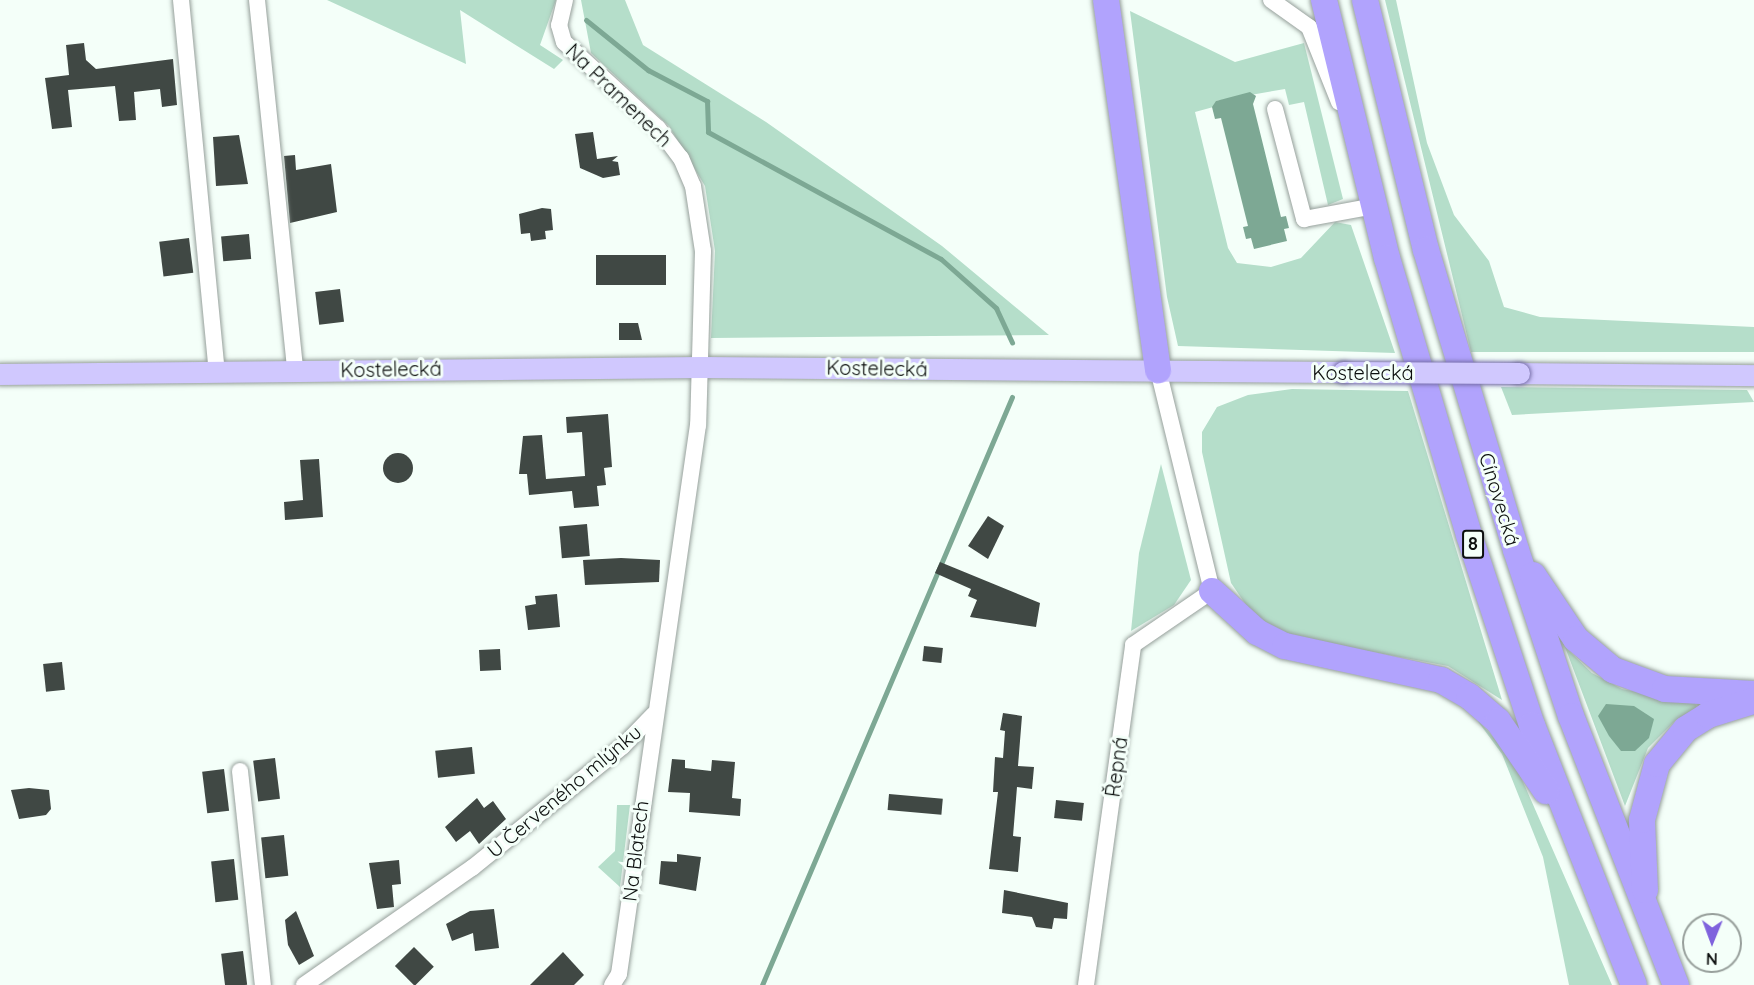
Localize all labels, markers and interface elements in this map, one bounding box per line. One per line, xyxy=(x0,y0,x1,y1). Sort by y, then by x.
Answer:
street label: Na Pramenech xyxy=(561,39,677,151)
street label: Kostelecká xyxy=(826,355,928,381)
street label: Kostelecká xyxy=(340,356,442,382)
street label: Kostelecká xyxy=(1312,360,1414,384)
street label: Cínovecká xyxy=(1475,450,1525,548)
road number: 8 xyxy=(1461,529,1485,559)
street label: U Červeného mlýnku xyxy=(482,720,646,862)
street label: Řepná xyxy=(1100,735,1132,799)
street label: Na Blatech xyxy=(617,799,653,903)
north arrow xyxy=(1682,913,1742,973)
text: N xyxy=(1706,949,1718,969)

